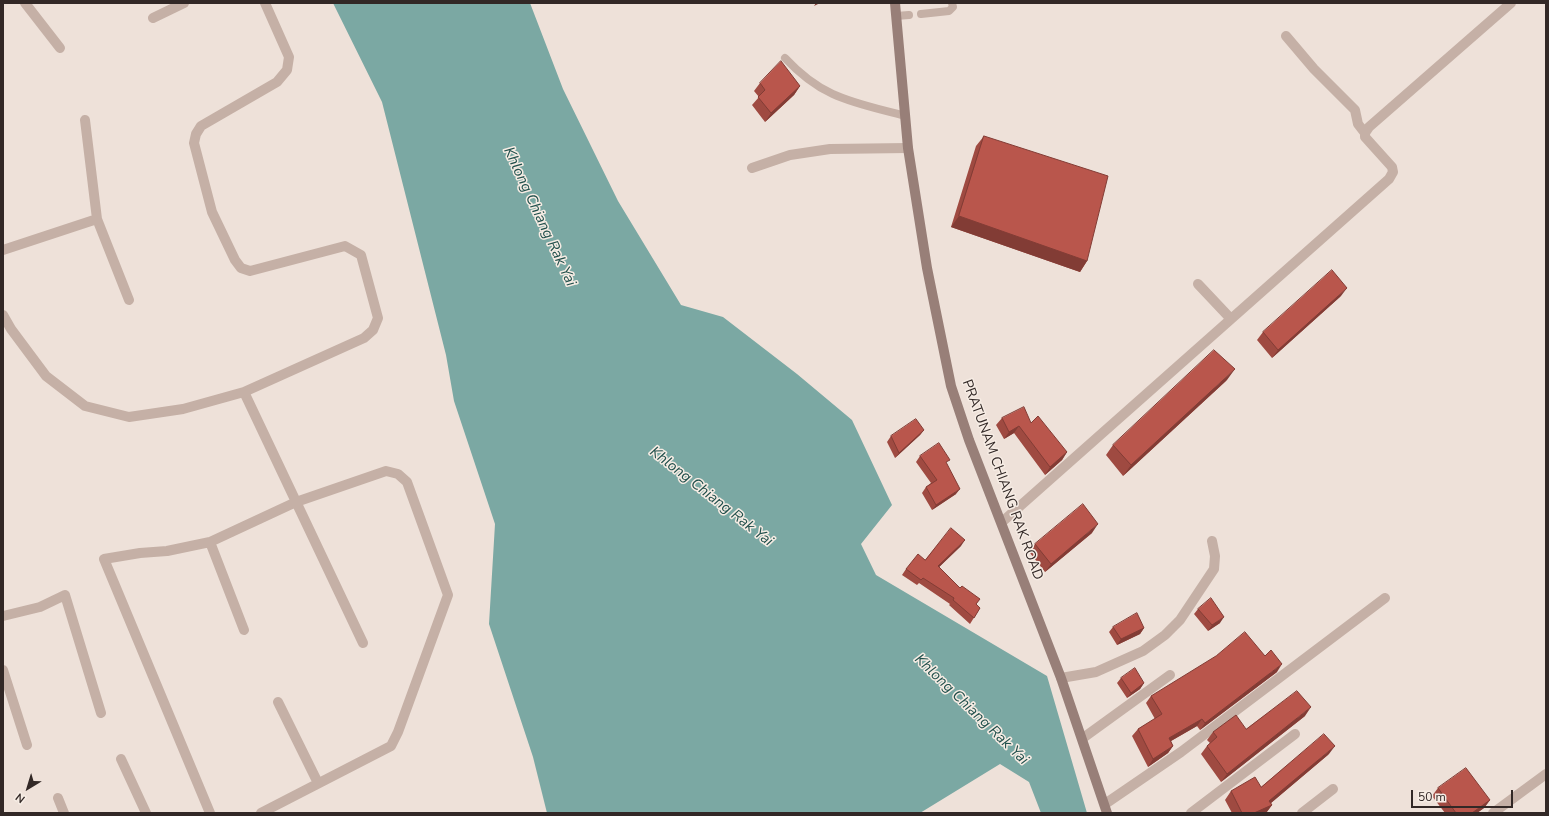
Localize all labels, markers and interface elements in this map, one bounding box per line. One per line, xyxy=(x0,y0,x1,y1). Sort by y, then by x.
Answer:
water label: Khlong Chiang Rak Yai xyxy=(499,145,579,289)
street label: PRATUNAM CHIANG RAK ROAD xyxy=(958,377,1046,583)
water label: Khlong Chiang Rak Yai xyxy=(646,443,776,551)
water label: Khlong Chiang Rak Yai xyxy=(910,651,1032,769)
north arrow xyxy=(8,768,48,808)
scale bar xyxy=(1413,782,1515,808)
text: N xyxy=(12,789,28,806)
text: 50 m xyxy=(1418,789,1446,805)

